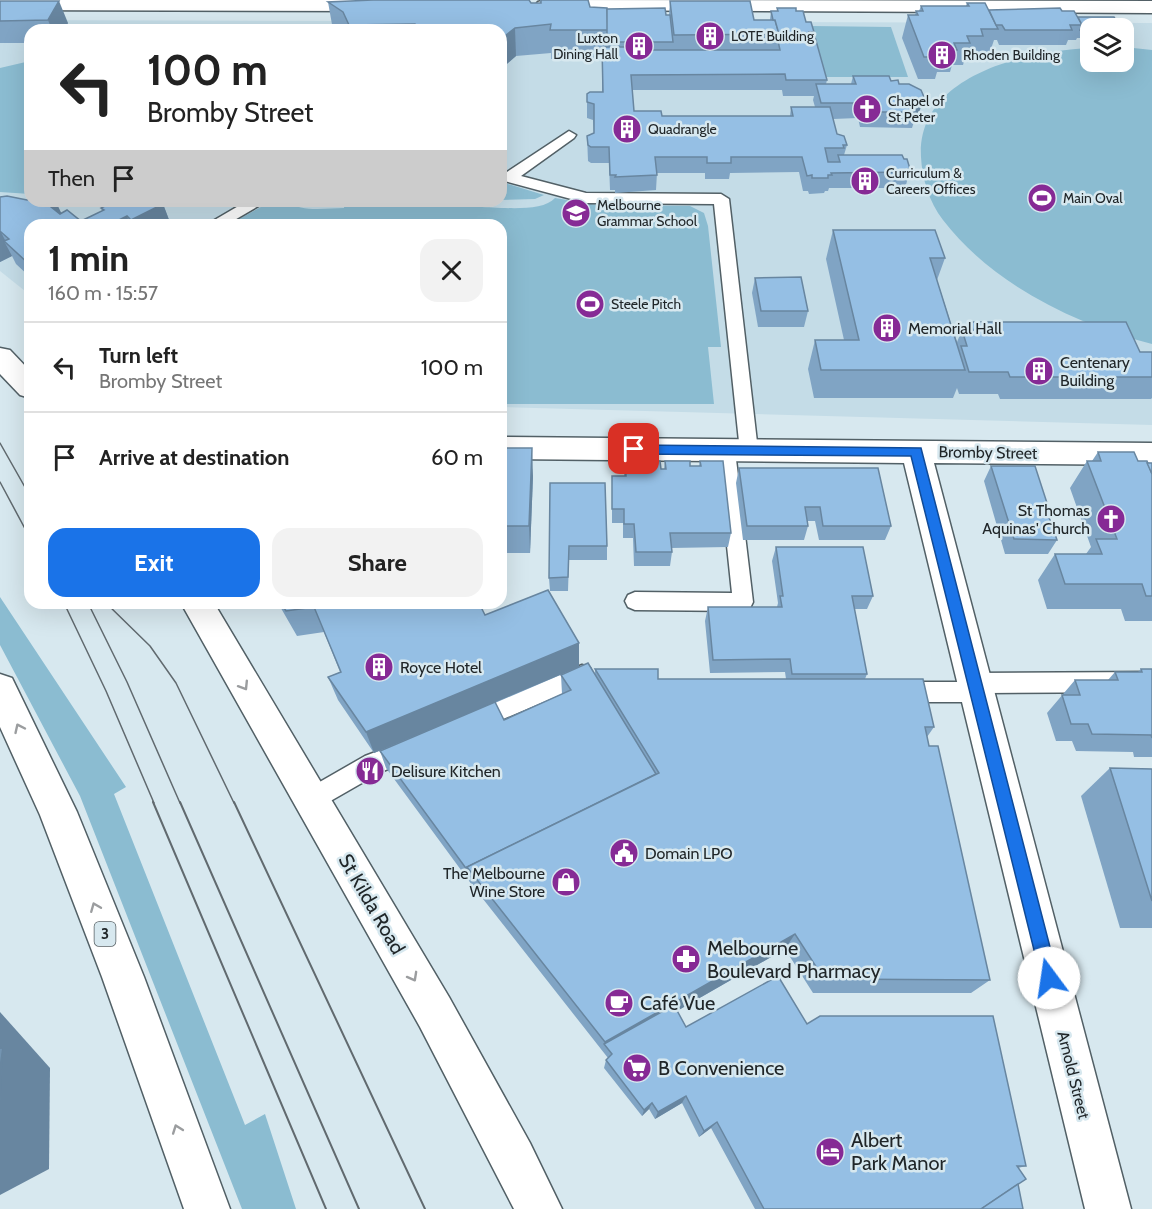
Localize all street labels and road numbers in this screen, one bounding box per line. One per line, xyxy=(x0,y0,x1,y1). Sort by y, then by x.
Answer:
street label: Bromby Street xyxy=(939,442,1038,463)
street label: St Kilda Road xyxy=(334,850,410,958)
road number: 3 xyxy=(94,922,116,946)
street label: Arnold Street xyxy=(1053,1029,1094,1122)

